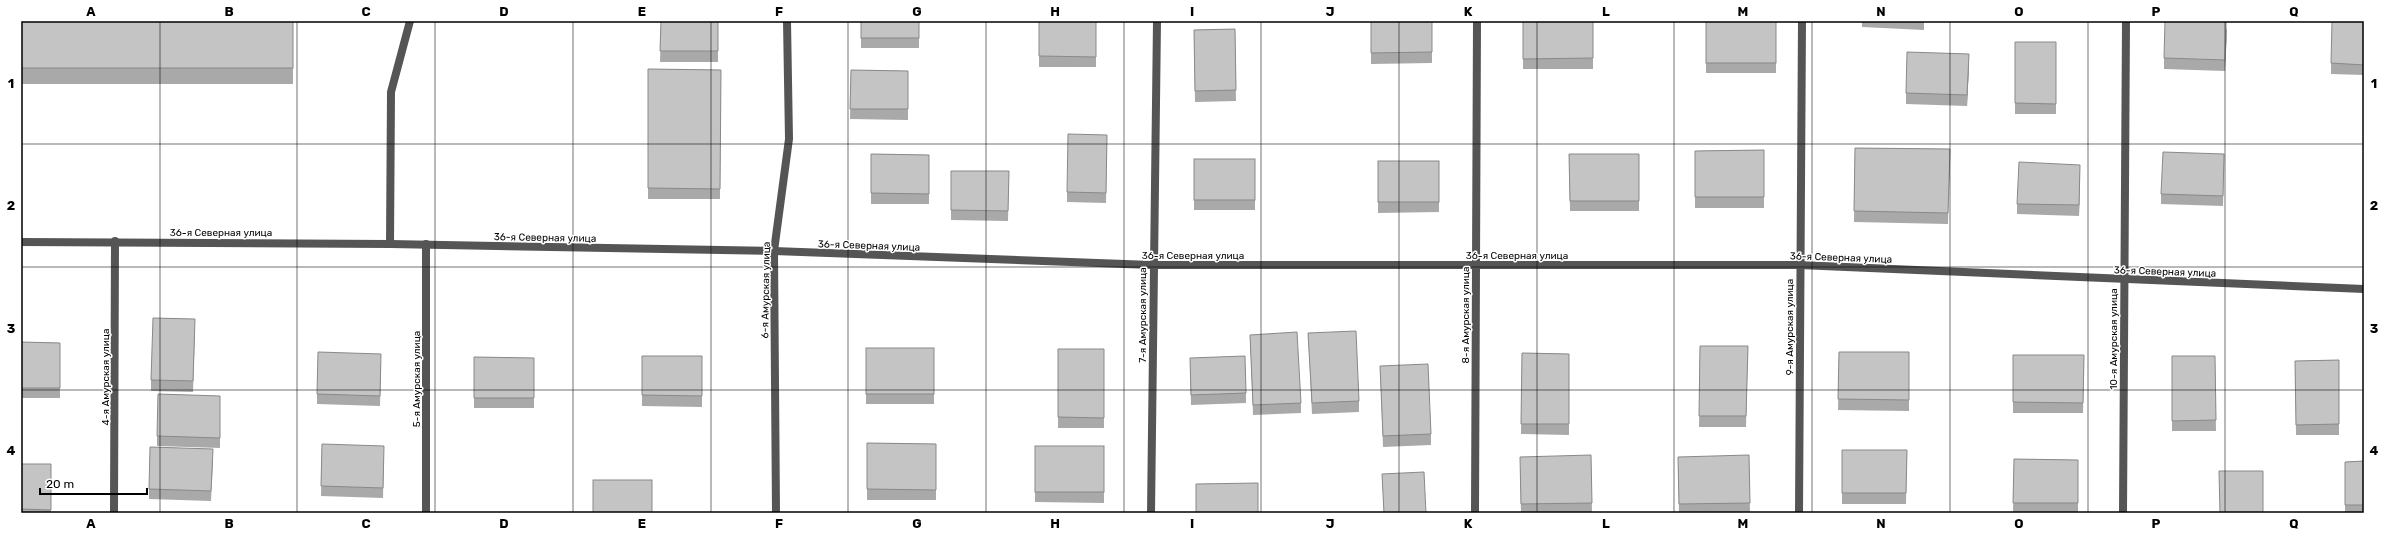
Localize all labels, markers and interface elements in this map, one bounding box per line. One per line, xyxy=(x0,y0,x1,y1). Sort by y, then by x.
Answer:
text: A xyxy=(86,4,96,19)
text: B xyxy=(224,4,234,19)
text: C xyxy=(361,4,371,19)
text: D xyxy=(499,4,509,19)
text: E xyxy=(638,4,646,19)
text: F xyxy=(775,4,783,19)
text: G xyxy=(912,4,922,19)
text: H xyxy=(1050,4,1060,19)
text: I xyxy=(1190,4,1194,19)
text: J xyxy=(1326,4,1334,19)
text: K xyxy=(1464,4,1473,19)
text: L xyxy=(1602,4,1610,19)
text: M xyxy=(1738,4,1748,19)
text: N xyxy=(1876,4,1886,19)
text: O xyxy=(2014,4,2024,19)
text: P xyxy=(2152,4,2161,19)
text: Q xyxy=(2289,4,2299,19)
text: 1 xyxy=(8,76,14,91)
text: 1 xyxy=(2371,76,2377,91)
text: 2 xyxy=(7,198,15,213)
text: 2 xyxy=(2370,198,2378,213)
street label: 36-я Северная улица xyxy=(170,227,272,239)
street label: 36-я Северная улица xyxy=(494,231,596,245)
street label: 36-я Северная улица xyxy=(818,238,920,254)
street label: 6-я Амурская улица xyxy=(759,242,773,339)
street label: 36-я Северная улица xyxy=(1142,250,1244,262)
street label: 36-я Северная улица xyxy=(1466,250,1568,262)
street label: 36-я Северная улица xyxy=(1790,250,1892,266)
street label: 36-я Северная улица xyxy=(2114,264,2216,280)
street label: 8-я Амурская улица xyxy=(1460,266,1472,364)
street label: 7-я Амурская улица xyxy=(1137,267,1149,363)
street label: 9-я Амурская улица xyxy=(1784,279,1796,375)
street label: 10-я Амурская улица xyxy=(2108,288,2120,390)
text: 3 xyxy=(7,321,16,336)
text: 3 xyxy=(2370,321,2379,336)
street label: 4-я Амурская улица xyxy=(100,329,112,425)
street label: 5-я Амурская улица xyxy=(411,331,423,427)
text: 4 xyxy=(7,443,16,458)
text: 4 xyxy=(2370,443,2379,458)
scale bar xyxy=(40,470,147,496)
text: 20 m xyxy=(46,477,74,491)
text: A xyxy=(86,516,96,531)
text: B xyxy=(224,516,234,531)
text: C xyxy=(361,516,371,531)
text: D xyxy=(499,516,509,531)
text: E xyxy=(638,516,646,531)
text: F xyxy=(775,516,783,531)
text: G xyxy=(912,516,922,531)
text: H xyxy=(1050,516,1060,531)
text: I xyxy=(1190,516,1194,531)
text: J xyxy=(1326,516,1334,531)
text: K xyxy=(1464,516,1473,531)
text: L xyxy=(1602,516,1610,531)
text: M xyxy=(1738,516,1748,531)
text: N xyxy=(1876,516,1886,531)
text: O xyxy=(2014,516,2024,531)
text: P xyxy=(2152,516,2161,531)
text: Q xyxy=(2289,516,2299,531)

